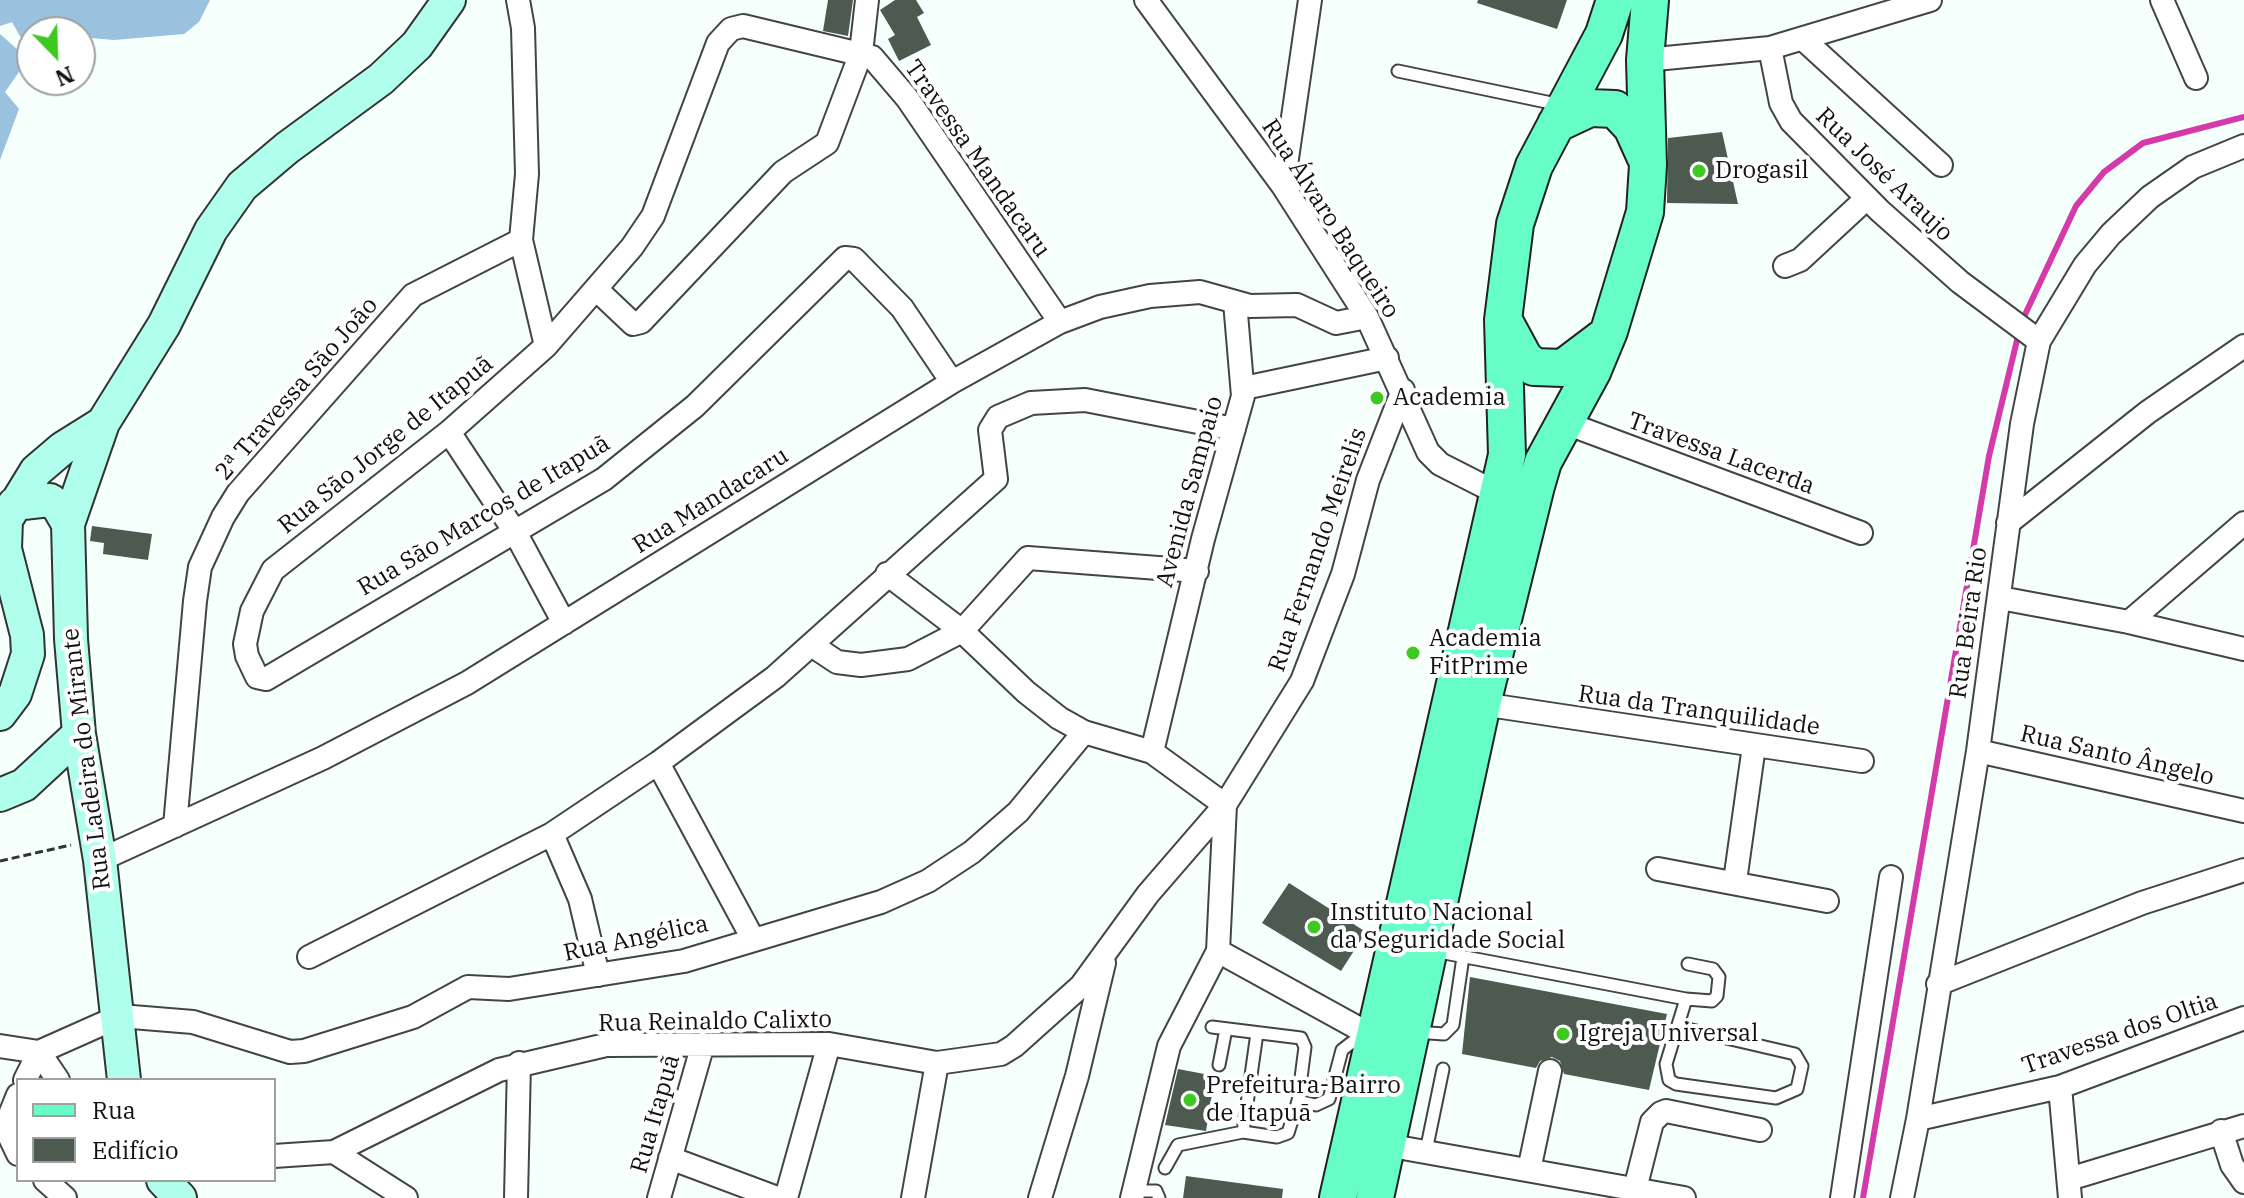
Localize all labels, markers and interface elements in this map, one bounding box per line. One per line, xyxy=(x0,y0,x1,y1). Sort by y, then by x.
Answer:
north arrow xyxy=(16,16,96,96)
street label: Travessa Mandacaru xyxy=(898,55,1056,263)
text: N xyxy=(51,60,78,93)
street label: Rua José Araujo xyxy=(1809,102,1959,248)
street label: Rua Álvaro Baqueiro xyxy=(1255,114,1405,324)
place label: Drogasil xyxy=(1715,157,1809,185)
marker: Drogasil xyxy=(1690,162,1708,180)
street label: 2ª Travessa São João xyxy=(210,292,384,486)
street label: Rua São Jorge de Itapuã xyxy=(273,350,499,540)
place label: Academia xyxy=(1393,384,1506,412)
marker: Academia xyxy=(1368,389,1386,407)
street label: Avenida Sampaio xyxy=(1151,393,1229,591)
street label: Travessa Lacerda xyxy=(1624,407,1818,501)
street label: Rua Fernando Meirelis xyxy=(1263,424,1373,676)
street label: Rua São Marcos de Itapuã xyxy=(353,429,615,603)
street label: Rua Mandacaru xyxy=(628,442,794,560)
street label: Rua Beira Rio xyxy=(1944,545,1994,701)
place label: Academia FitPrime xyxy=(1429,625,1542,681)
street label: Rua Ladeira do Mirante xyxy=(57,626,117,892)
marker: Academia FitPrime xyxy=(1404,644,1422,662)
street label: Rua da Tranquilidade xyxy=(1576,680,1822,742)
street label: Rua Santo Ângelo xyxy=(2017,720,2217,792)
place label: Instituto Nacional da Seguridade Social xyxy=(1330,899,1565,955)
street label: Rua Angélica xyxy=(561,910,711,968)
marker: Instituto Nacional da Seguridade Social xyxy=(1305,918,1323,936)
street label: Travessa dos Oltia xyxy=(2018,987,2222,1081)
street label: Rua Reinaldo Calixto xyxy=(598,1006,832,1038)
place label: Igreja Universal xyxy=(1579,1020,1758,1048)
marker: Igreja Universal xyxy=(1554,1025,1572,1043)
street label: Rua Itapuã xyxy=(625,1051,687,1177)
place label: Prefeitura-Bairro de Itapuã xyxy=(1206,1072,1401,1128)
legend xyxy=(16,1078,276,1182)
marker: Prefeitura-Bairro de Itapuã xyxy=(1181,1091,1199,1109)
text: Rua xyxy=(92,1094,136,1126)
text: Edifício xyxy=(92,1134,179,1166)

